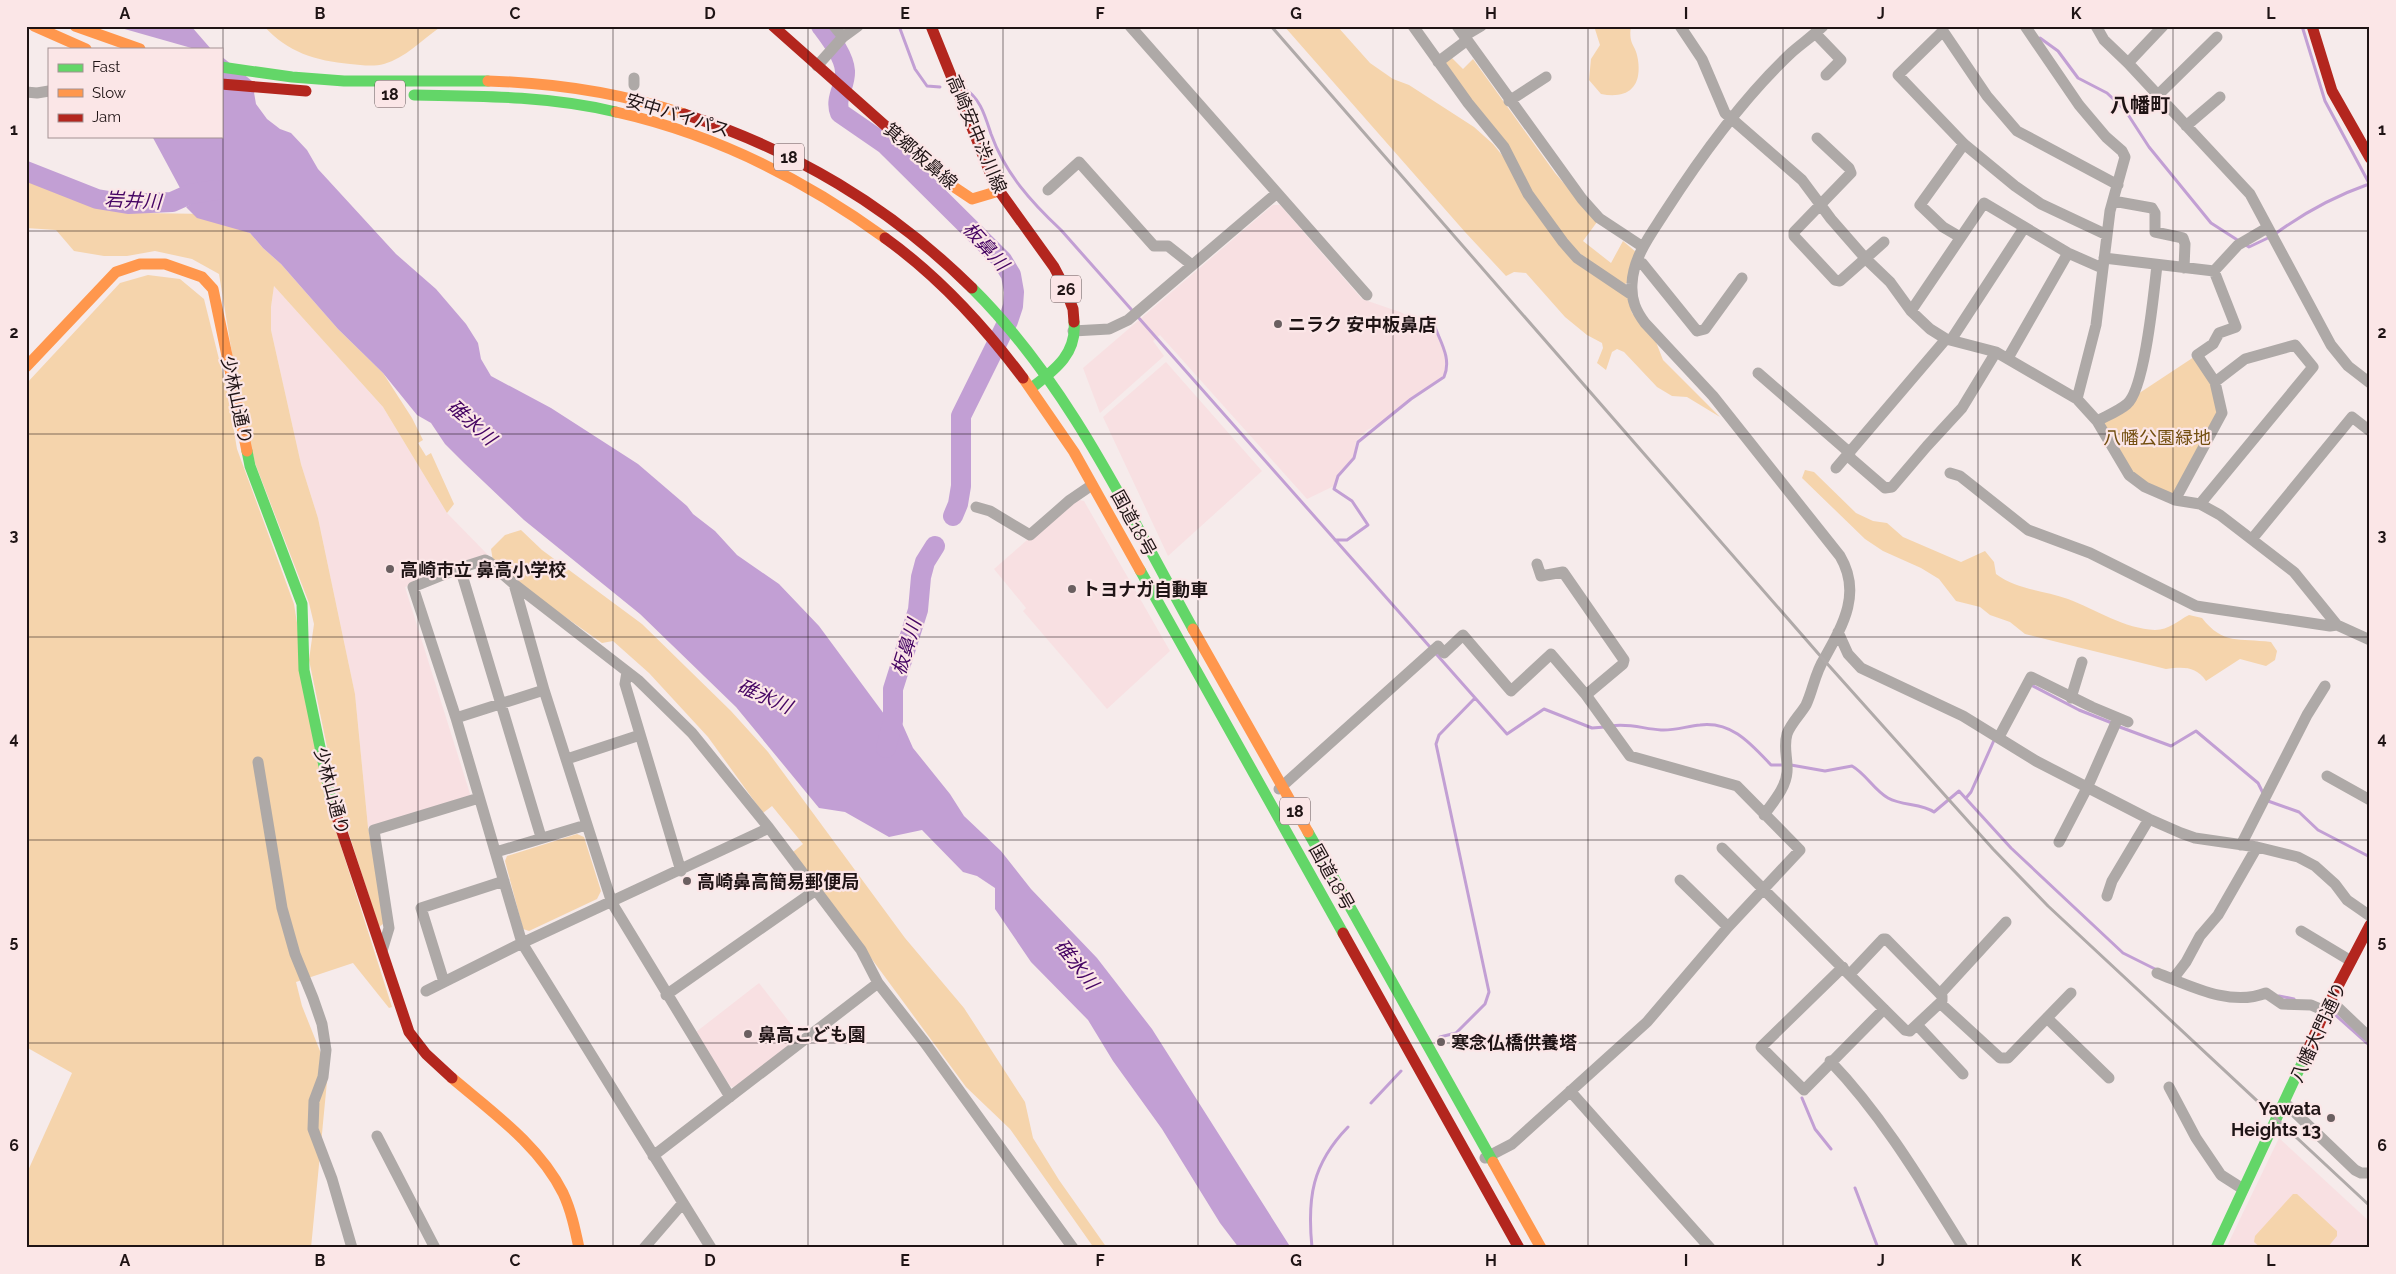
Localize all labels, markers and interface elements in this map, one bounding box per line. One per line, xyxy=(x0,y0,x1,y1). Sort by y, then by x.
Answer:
text: A xyxy=(120,4,131,23)
text: B xyxy=(315,4,326,23)
text: C xyxy=(510,4,521,23)
text: D xyxy=(704,4,716,23)
text: E xyxy=(900,4,910,23)
text: F xyxy=(1095,4,1105,23)
text: G xyxy=(1290,4,1302,23)
text: H xyxy=(1485,4,1497,23)
text: I xyxy=(1684,4,1688,23)
text: J xyxy=(1877,4,1885,23)
text: K xyxy=(2071,4,2082,23)
text: L xyxy=(2266,4,2276,23)
legend xyxy=(48,48,222,138)
text: Fast xyxy=(92,58,120,76)
street label: 高崎安中渋川線 xyxy=(943,72,1011,196)
road number: 18 xyxy=(375,80,405,108)
text: Slow xyxy=(92,84,126,102)
street label: 安中バイパス xyxy=(623,89,733,141)
district label: 八幡町 xyxy=(2110,93,2170,117)
text: Jam xyxy=(92,108,121,126)
street label: 箕郷板鼻線 xyxy=(880,119,962,193)
text: 1 xyxy=(10,120,18,139)
text: 1 xyxy=(2378,120,2386,139)
road number: 18 xyxy=(774,144,804,170)
water label: 岩井川 xyxy=(104,188,164,213)
water label: 板鼻川 xyxy=(959,217,1015,276)
road number: 26 xyxy=(1051,276,1081,302)
place label: ニラク 安中板鼻店 xyxy=(1288,314,1436,335)
marker: ニラク 安中板鼻店 xyxy=(1272,318,1284,330)
text: 2 xyxy=(9,323,19,342)
text: 2 xyxy=(2377,323,2387,342)
street label: 少林山通り xyxy=(217,354,257,446)
water label: 碓氷川 xyxy=(443,395,502,451)
park label: 八幡公園緑地 xyxy=(2103,427,2211,448)
street label: 国道18号 xyxy=(1107,486,1161,560)
text: 3 xyxy=(10,526,19,545)
text: 3 xyxy=(2378,526,2387,545)
place label: 高崎市立 鼻高小学校 xyxy=(400,559,566,580)
marker: 高崎市立 鼻高小学校 xyxy=(384,563,396,575)
place label: トヨナガ自動車 xyxy=(1082,579,1208,600)
marker: トヨナガ自動車 xyxy=(1066,583,1078,595)
water label: 板鼻川 xyxy=(887,615,925,677)
water label: 碓氷川 xyxy=(734,674,797,718)
text: 4 xyxy=(9,729,19,748)
text: 4 xyxy=(2377,729,2387,748)
street label: 少林山通り xyxy=(310,745,354,837)
road number: 18 xyxy=(1280,798,1310,824)
street label: 国道18号 xyxy=(1305,840,1359,914)
place label: 高崎鼻高簡易郵便局 xyxy=(697,871,859,892)
marker: 高崎鼻高簡易郵便局 xyxy=(681,875,693,887)
text: 5 xyxy=(10,932,19,951)
text: 5 xyxy=(2378,932,2387,951)
water label: 碓氷川 xyxy=(1051,935,1104,995)
street label: 八幡大門通り xyxy=(2286,979,2350,1085)
place label: 鼻高こども園 xyxy=(758,1024,866,1045)
marker: 鼻高こども園 xyxy=(742,1028,754,1040)
place label: 寒念仏橋供養塔 xyxy=(1451,1032,1577,1053)
marker: 寒念仏橋供養塔 xyxy=(1435,1036,1447,1048)
place label: Yawata Heights 13 xyxy=(2231,1098,2321,1140)
marker: Yawata Heights 13 xyxy=(2325,1112,2337,1124)
text: 6 xyxy=(9,1136,19,1155)
text: 6 xyxy=(2377,1136,2387,1155)
text: A xyxy=(120,1251,131,1270)
text: B xyxy=(315,1251,326,1270)
text: C xyxy=(510,1251,521,1270)
text: D xyxy=(704,1251,716,1270)
text: E xyxy=(900,1251,910,1270)
text: F xyxy=(1095,1251,1105,1270)
text: G xyxy=(1290,1251,1302,1270)
text: H xyxy=(1485,1251,1497,1270)
text: I xyxy=(1684,1251,1688,1270)
text: J xyxy=(1877,1251,1885,1270)
text: K xyxy=(2071,1251,2082,1270)
text: L xyxy=(2266,1251,2276,1270)

